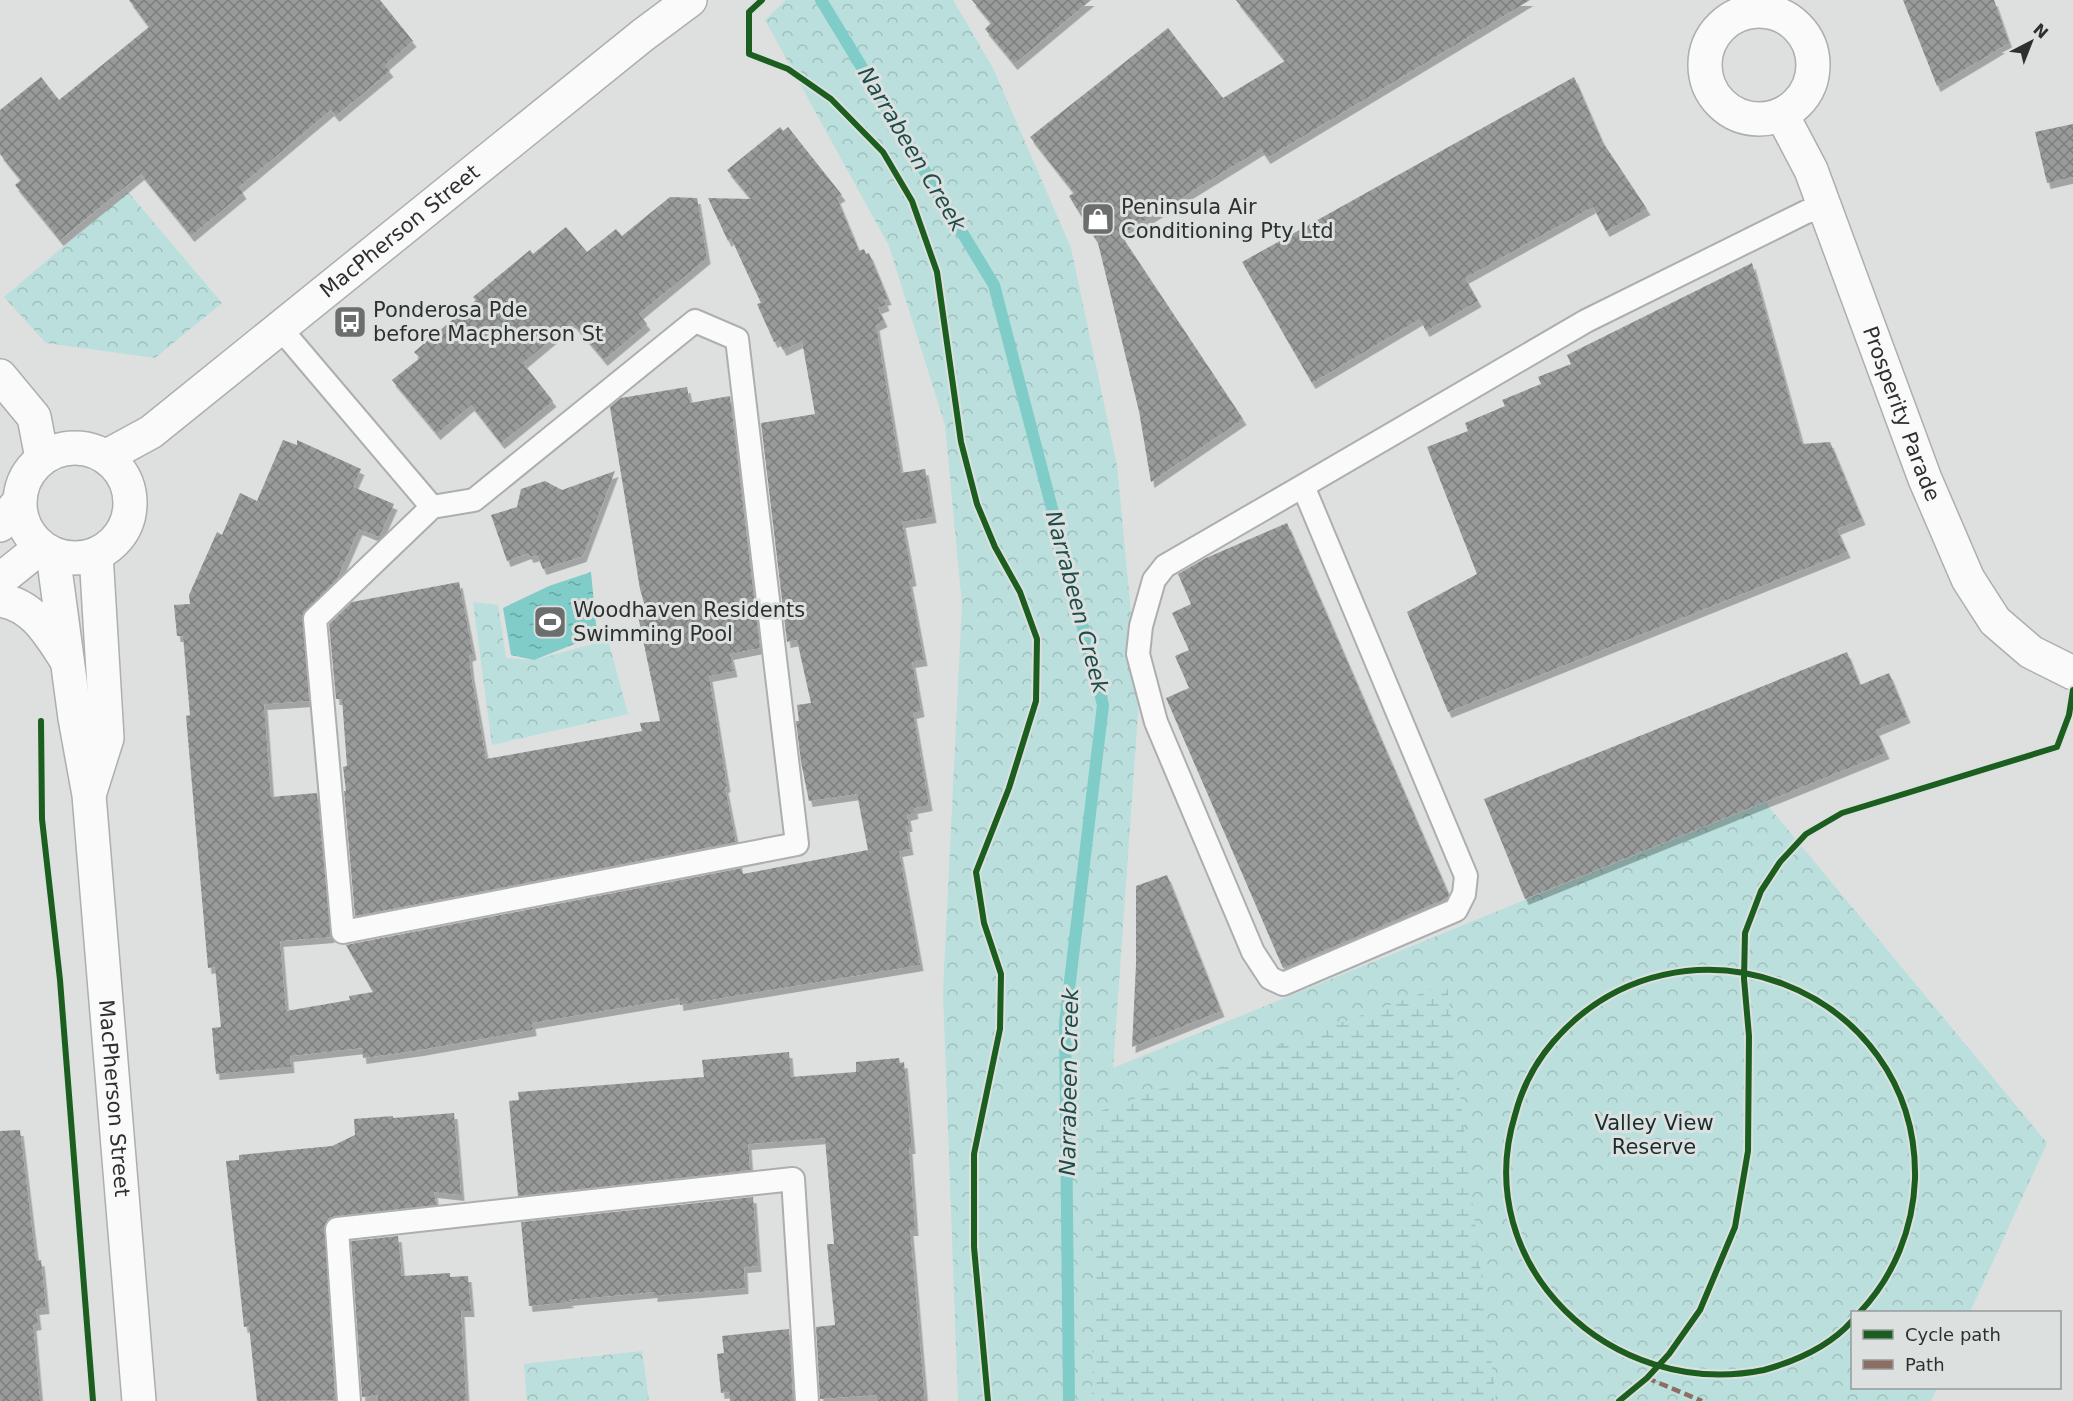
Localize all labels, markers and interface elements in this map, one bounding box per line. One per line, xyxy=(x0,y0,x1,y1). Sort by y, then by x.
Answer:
north arrow xyxy=(2001,12,2061,72)
text: N xyxy=(2029,20,2052,43)
water label: Narrabeen Creek xyxy=(853,62,972,237)
street label: MacPherson Street xyxy=(315,160,484,303)
place label: Peninsula Air Conditioning Pty Ltd xyxy=(1121,195,1334,243)
shop icon: Peninsula Air Conditioning Pty Ltd xyxy=(1080,201,1116,237)
place label: Ponderosa Pde before Macpherson St xyxy=(373,298,603,346)
bus stop icon: Ponderosa Pde before Macpherson St xyxy=(332,304,368,340)
street label: Prosperity Parade xyxy=(1858,323,1945,505)
water label: Narrabeen Creek xyxy=(1041,508,1114,697)
place label: Woodhaven Residents Swimming Pool xyxy=(573,598,805,646)
sports icon: Woodhaven Residents Swimming Pool xyxy=(532,604,568,640)
water label: Narrabeen Creek xyxy=(1055,987,1083,1176)
street label: MacPherson Street xyxy=(94,999,134,1198)
park label: Valley View Reserve xyxy=(1594,1111,1714,1159)
legend xyxy=(1851,1311,2061,1389)
text: Cycle path xyxy=(1905,1324,2001,1345)
text: Path xyxy=(1905,1354,1945,1375)

